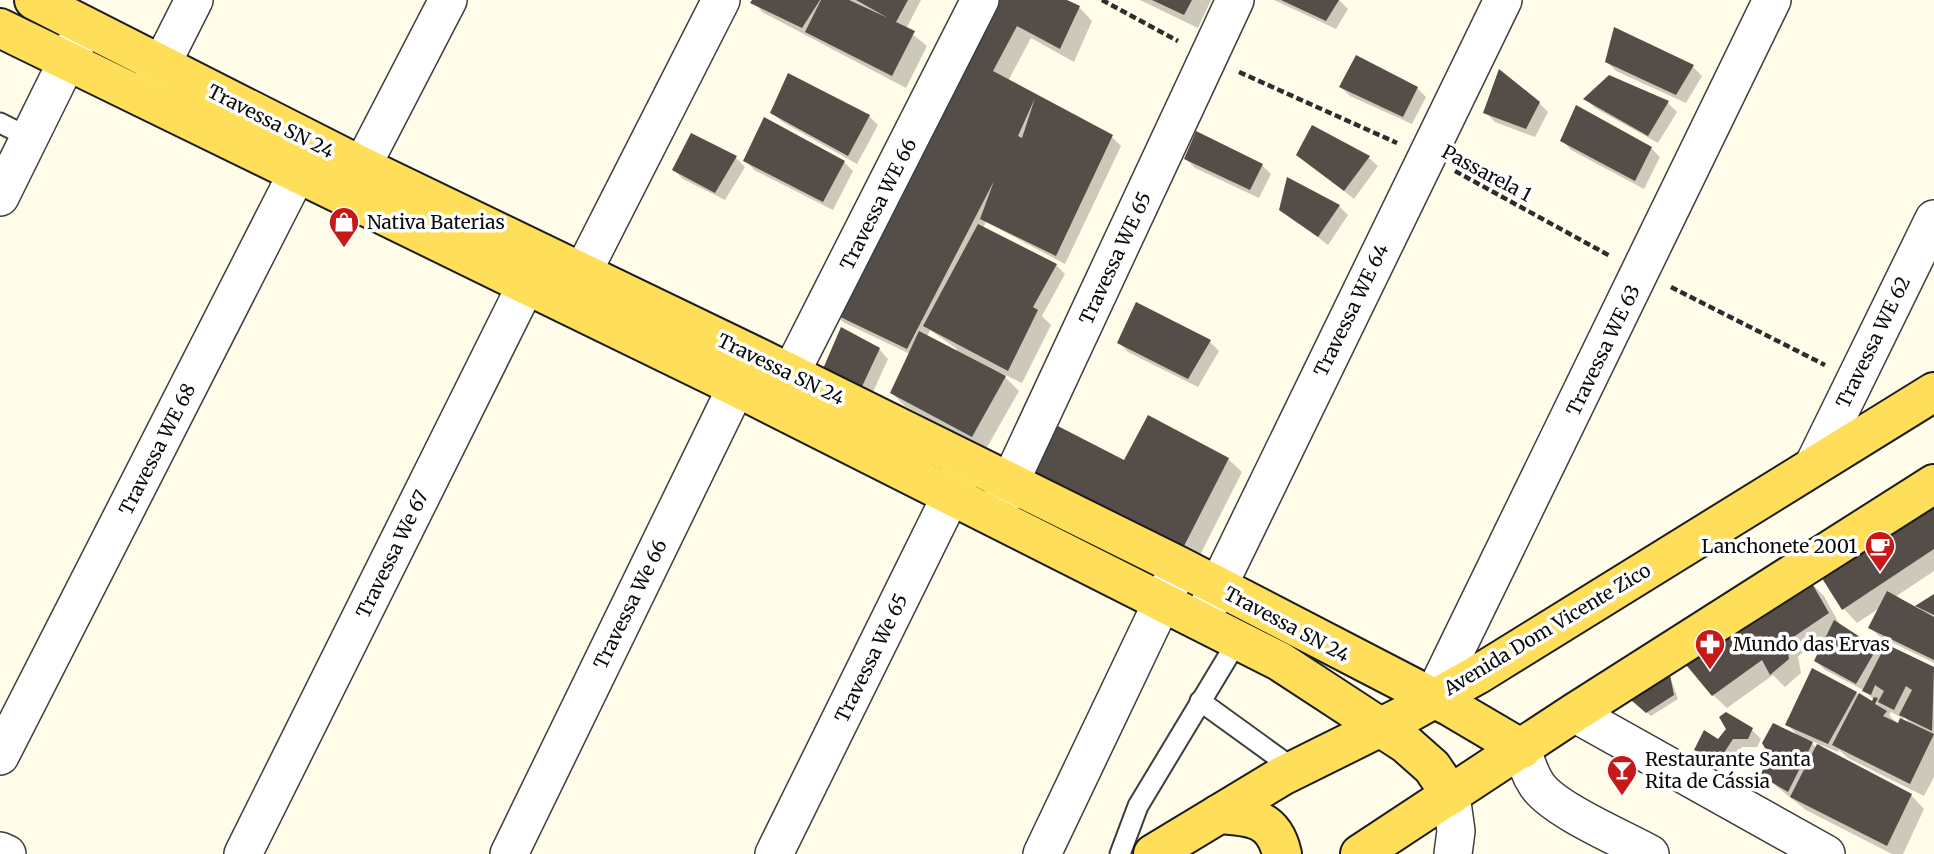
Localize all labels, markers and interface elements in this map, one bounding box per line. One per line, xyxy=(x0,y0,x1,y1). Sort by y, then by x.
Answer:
street label: Travessa SN 24 xyxy=(204,79,338,163)
street label: Travessa WE 66 xyxy=(835,134,921,274)
street label: Passarela 1 xyxy=(1438,139,1536,207)
street label: Travessa WE 65 xyxy=(1074,188,1156,328)
shop icon: Nativa Baterias xyxy=(327,205,361,249)
place label: Nativa Baterias xyxy=(367,210,505,234)
street label: Travessa WE 64 xyxy=(1308,239,1394,380)
street label: Travessa WE 62 xyxy=(1831,272,1915,412)
street label: Travessa WE 63 xyxy=(1561,281,1645,419)
street label: Travessa SN 24 xyxy=(713,328,849,410)
street label: Travessa WE 68 xyxy=(114,379,200,519)
street label: Travessa We 67 xyxy=(351,486,433,622)
cafe icon: Lanchonete 2001 xyxy=(1863,529,1897,573)
place label: Lanchonete 2001 xyxy=(1702,534,1857,558)
street label: Travessa We 66 xyxy=(588,535,672,673)
street label: Avenida Dom Vicente Zico xyxy=(1438,558,1655,701)
street label: Travessa SN 24 xyxy=(1220,581,1354,667)
street label: Travessa We 65 xyxy=(830,590,912,726)
pharmacy icon: Mundo das Ervas xyxy=(1693,627,1727,671)
place label: Mundo das Ervas xyxy=(1733,632,1890,656)
place label: Restaurante Santa Rita de Cássia xyxy=(1645,747,1811,793)
bar icon: Restaurante Santa Rita de Cássia xyxy=(1605,753,1639,797)

